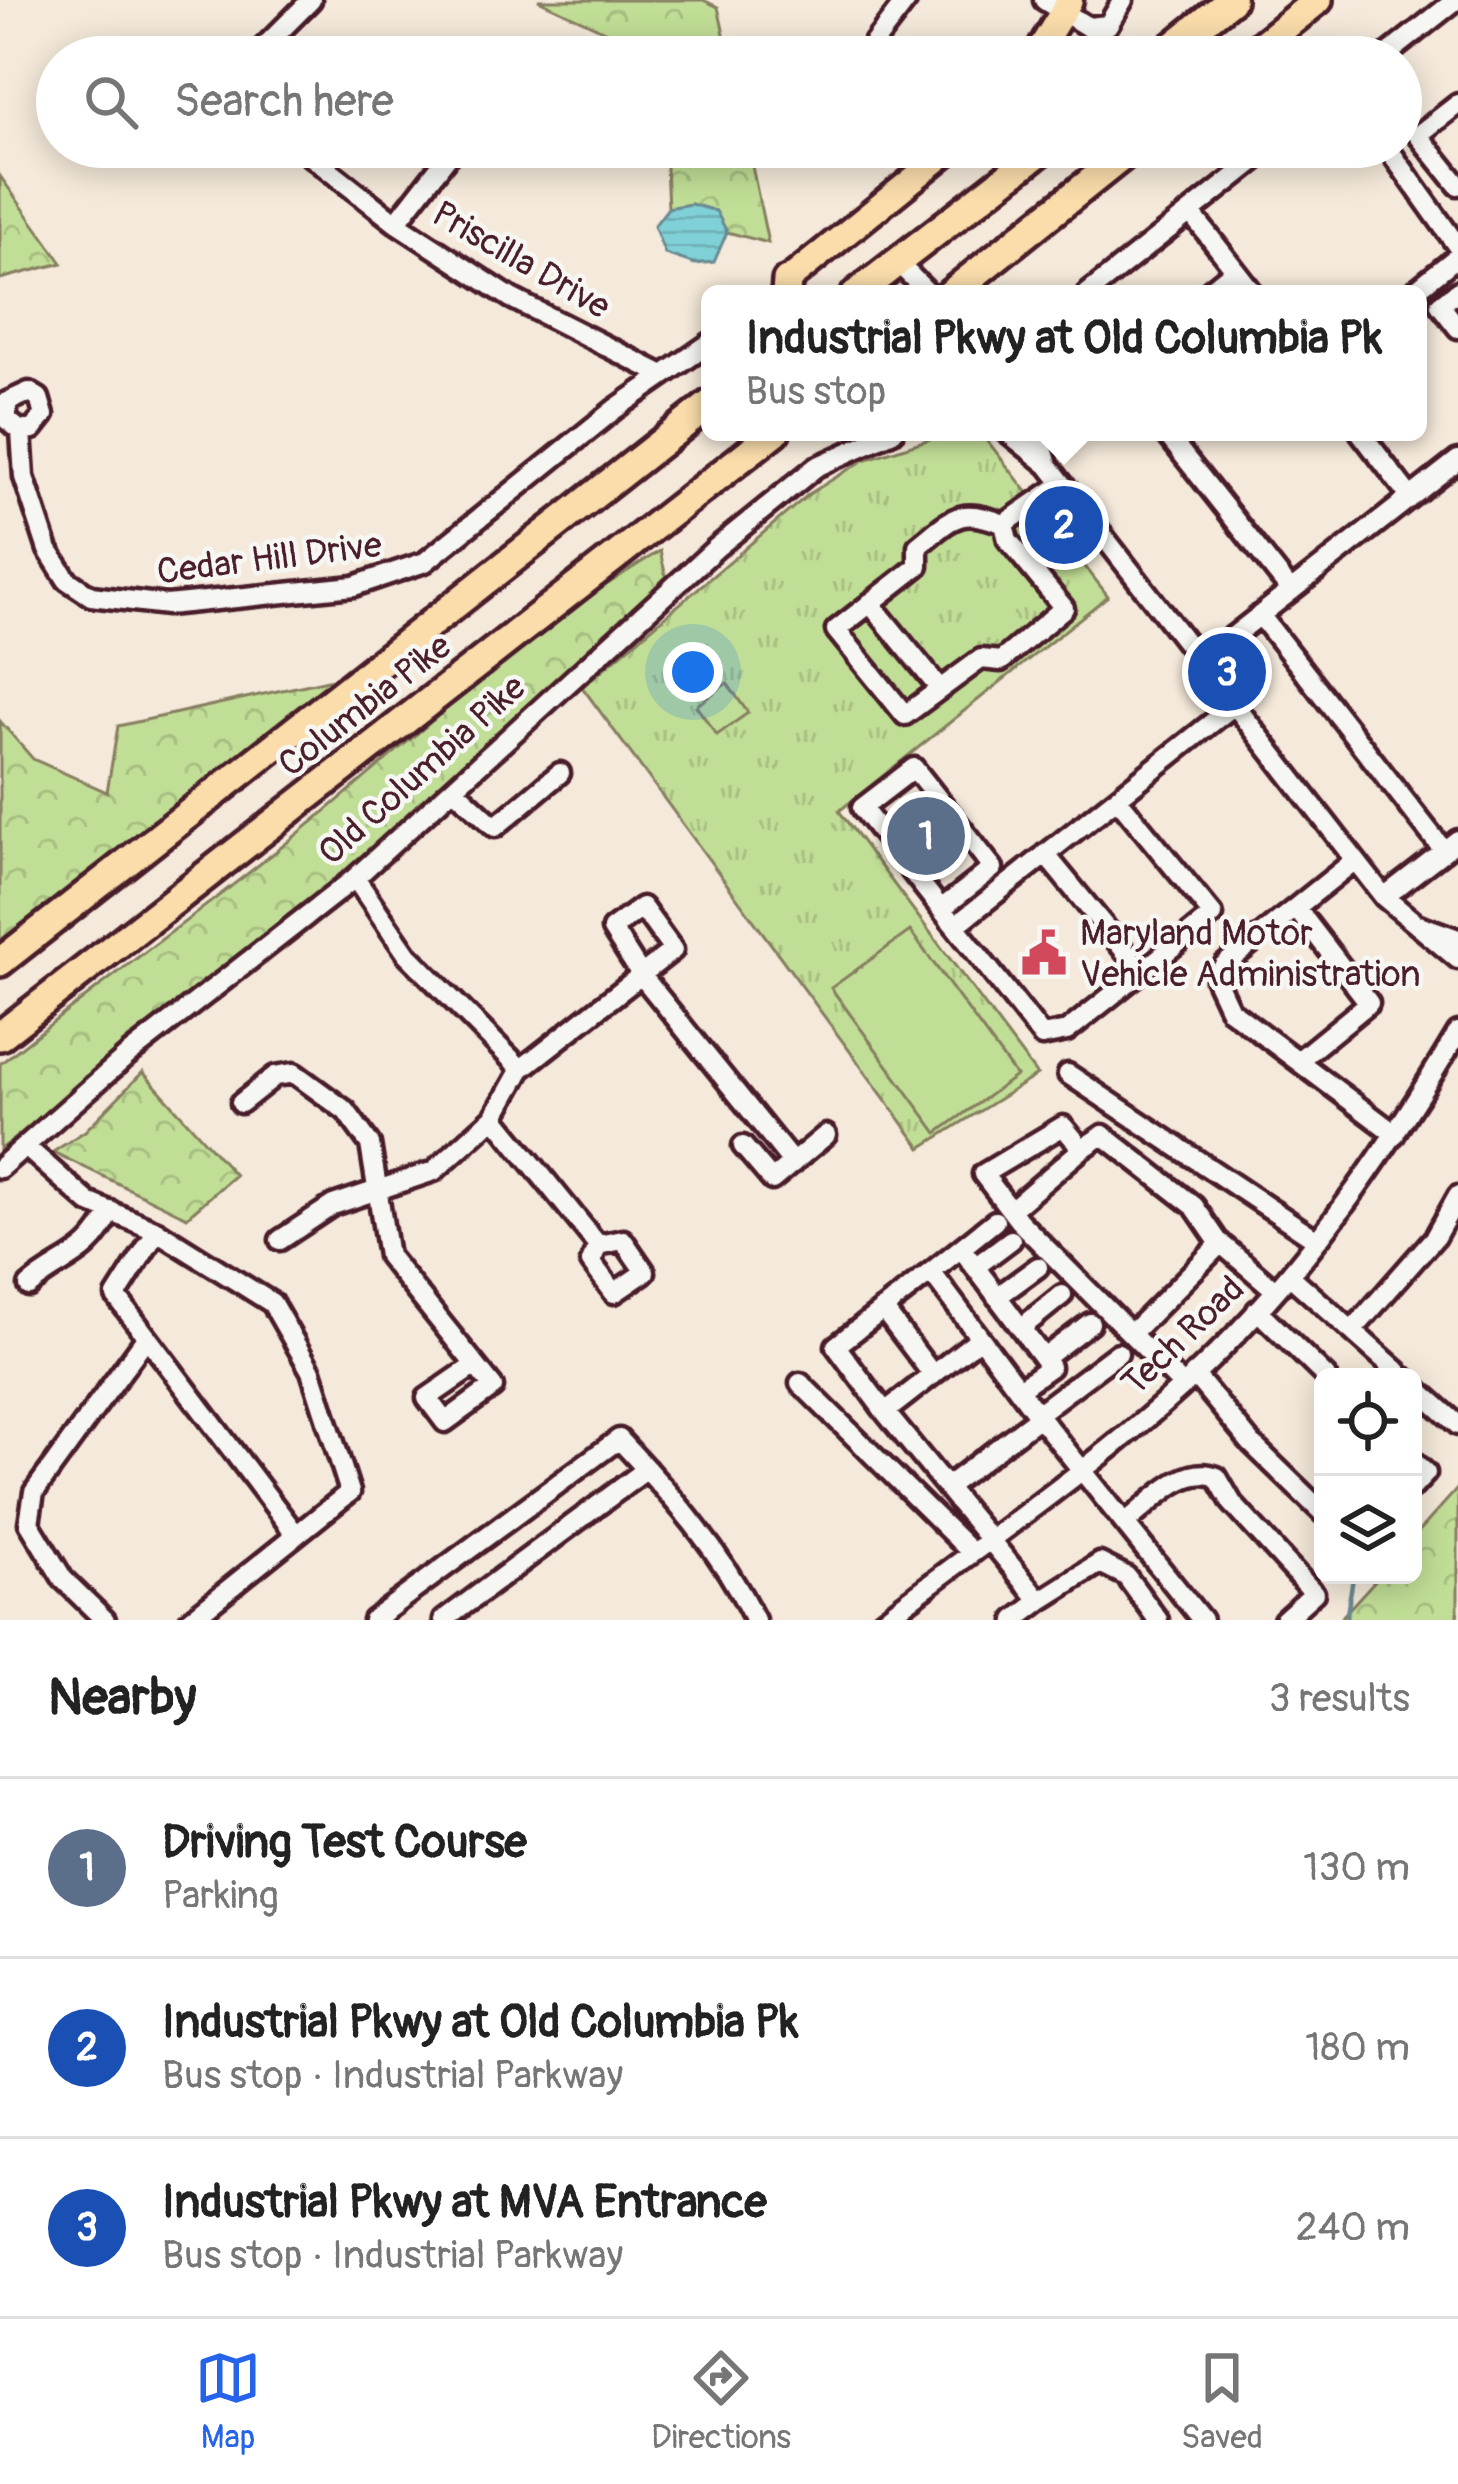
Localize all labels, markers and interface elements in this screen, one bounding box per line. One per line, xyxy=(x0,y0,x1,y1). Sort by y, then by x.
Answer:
search box xyxy=(36,36,1422,168)
icon: search xyxy=(78,69,144,135)
text: Search here xyxy=(174,74,394,130)
street label: Priscilla Drive xyxy=(424,191,618,329)
popup xyxy=(701,285,1427,441)
text: Industrial Pkwy at Old Columbia Pk xyxy=(746,311,1382,367)
text: Bus stop xyxy=(746,367,886,416)
pin: 2 xyxy=(1025,480,1103,570)
street label: Cedar Hill Drive xyxy=(154,522,384,595)
street label: Columbia Pike xyxy=(270,624,460,787)
pin: 3 xyxy=(1188,627,1266,717)
your location xyxy=(663,642,723,702)
street label: Old Columbia Pike xyxy=(309,665,535,875)
pin: 1 xyxy=(887,791,965,881)
place label: Maryland Motor Vehicle Administration xyxy=(1080,911,1421,997)
public building icon: Maryland Motor Vehicle Administration xyxy=(1019,928,1069,978)
street label: Tech Road xyxy=(1112,1267,1254,1405)
map controls xyxy=(1314,1368,1422,1584)
button: locate xyxy=(1314,1368,1422,1476)
button: layers xyxy=(1314,1476,1422,1584)
text: Nearby xyxy=(48,1666,196,1730)
text: 3 results xyxy=(1269,1674,1410,1723)
text: Driving Test Course xyxy=(162,1815,527,1871)
text: 1 xyxy=(79,1843,95,1892)
text: 130 m xyxy=(1303,1843,1410,1892)
text: Parking xyxy=(162,1871,279,1920)
text: Industrial Pkwy at Old Columbia Pk xyxy=(162,1995,798,2051)
text: 2 xyxy=(76,2023,98,2072)
text: 180 m xyxy=(1305,2023,1410,2072)
text: Bus stop · Industrial Parkway xyxy=(162,2051,623,2100)
text: Industrial Pkwy at MVA Entrance xyxy=(162,2175,767,2231)
text: 3 xyxy=(76,2203,98,2252)
text: 240 m xyxy=(1296,2203,1410,2252)
text: Bus stop · Industrial Parkway xyxy=(162,2231,623,2280)
tab: Map xyxy=(195,2345,261,2458)
tab: Directions xyxy=(651,2345,791,2458)
tab: Saved xyxy=(1181,2345,1263,2458)

